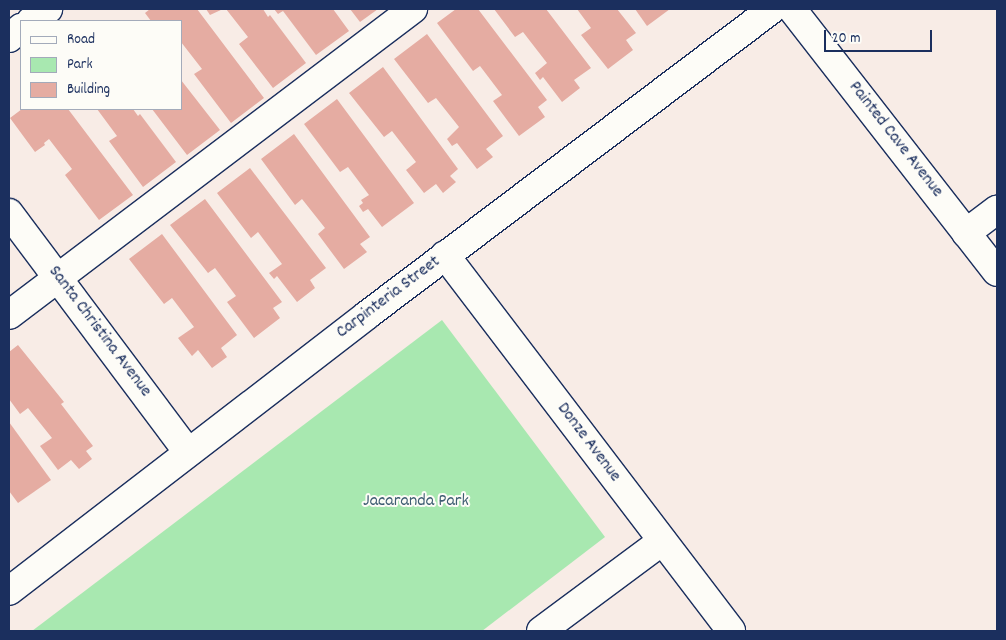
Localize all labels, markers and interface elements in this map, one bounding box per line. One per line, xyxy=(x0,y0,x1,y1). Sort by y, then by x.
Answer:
legend xyxy=(20,20,182,110)
scale bar xyxy=(826,20,934,52)
text: 20 m xyxy=(832,28,860,50)
text: Road xyxy=(67,29,95,51)
text: Park xyxy=(67,54,93,76)
street label: Painted Cave Avenue xyxy=(843,78,947,202)
text: Building xyxy=(67,79,110,101)
street label: Carpinteria Street xyxy=(333,252,445,344)
street label: Santa Christina Avenue xyxy=(43,262,155,402)
street label: Donze Avenue xyxy=(551,399,625,487)
park label: Jacaranda Park xyxy=(363,491,469,513)

